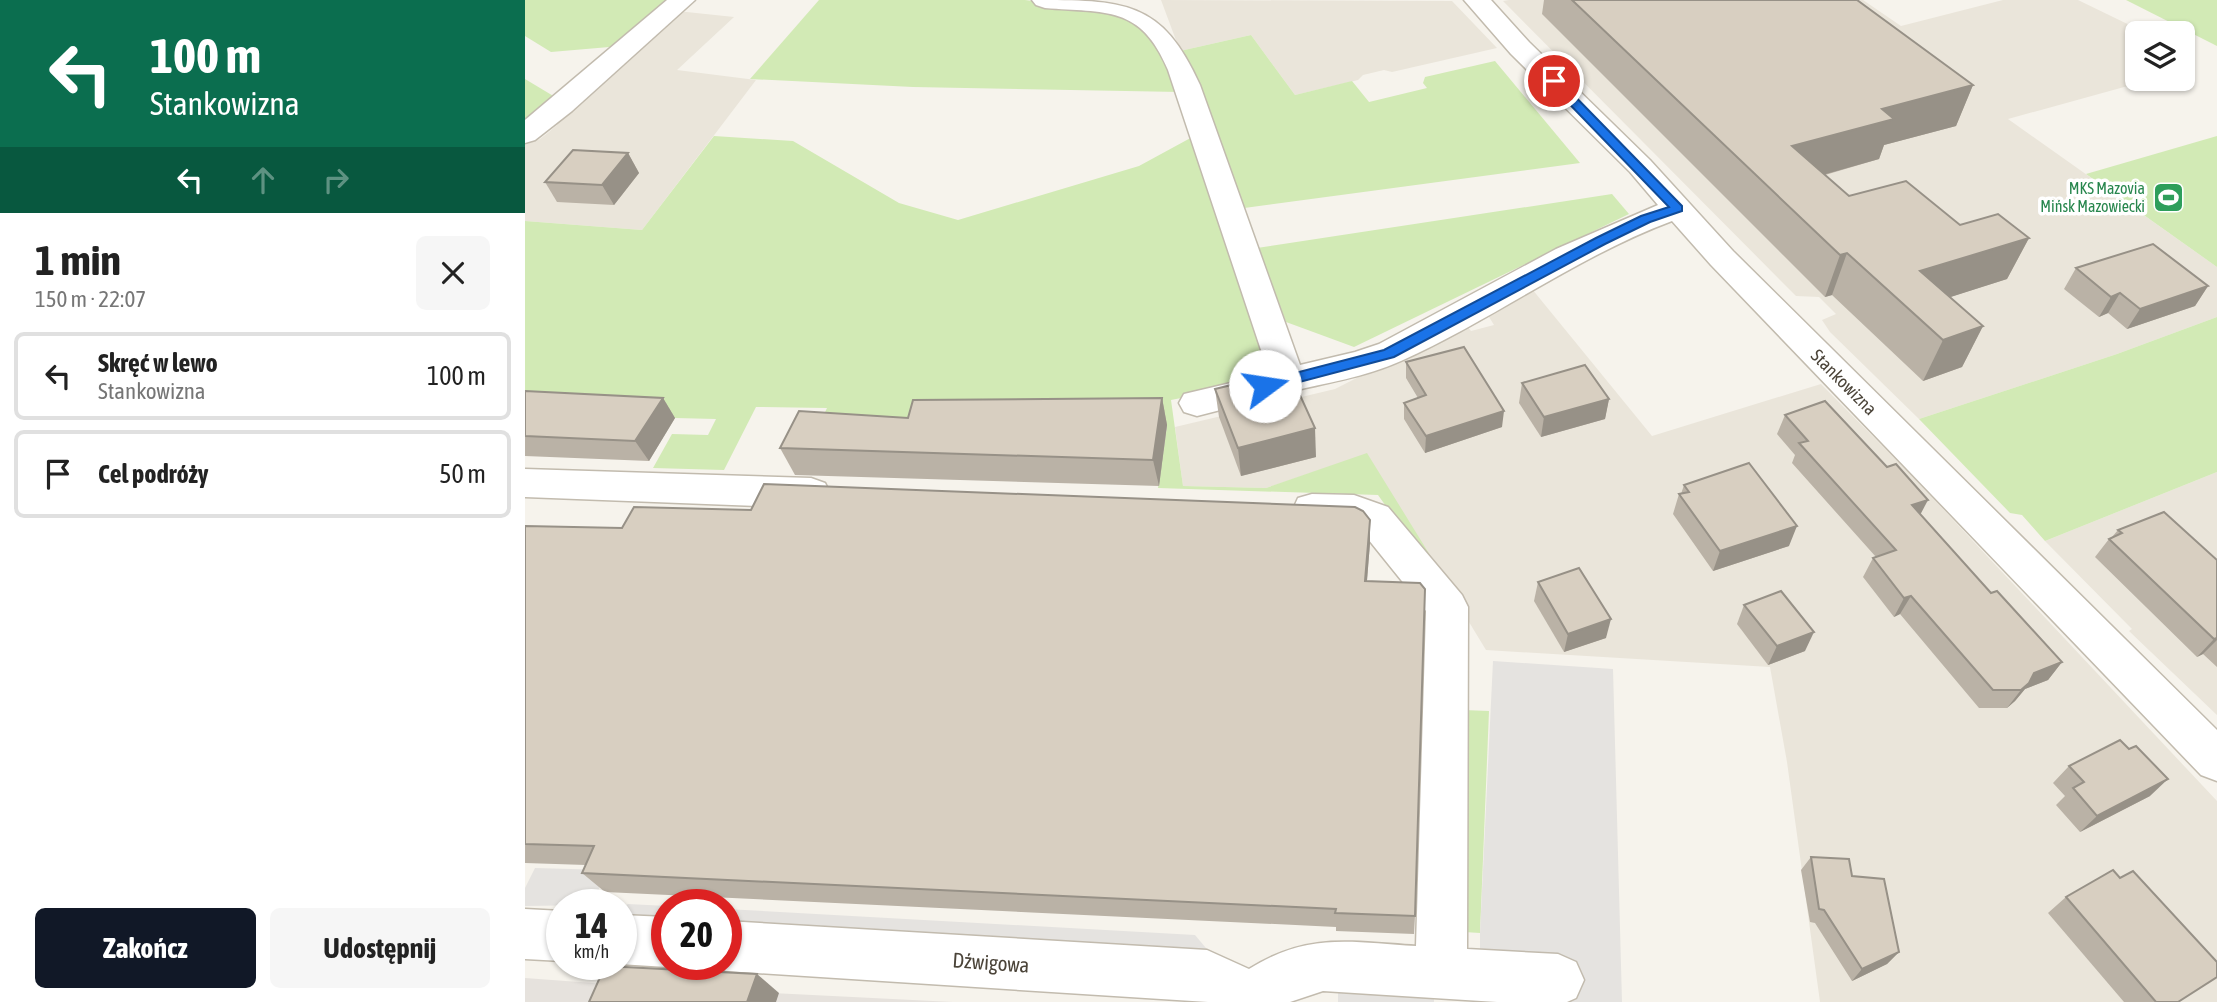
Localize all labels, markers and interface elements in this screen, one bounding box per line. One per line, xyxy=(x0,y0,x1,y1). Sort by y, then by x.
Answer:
map controls xyxy=(2125,21,2195,91)
button: layers xyxy=(2125,21,2195,91)
text: 100 m xyxy=(150,27,261,83)
icon: left xyxy=(35,28,126,119)
pin xyxy=(1524,51,1584,111)
icon: arrive xyxy=(1535,62,1573,100)
text: Stankowizna xyxy=(150,85,300,122)
icon: left xyxy=(171,161,209,199)
icon: ahead xyxy=(244,161,282,199)
icon: right xyxy=(317,161,355,199)
place label: MKS Mazovia Mińsk Mazowiecki xyxy=(2040,179,2145,215)
sports icon: MKS Mazovia Mińsk Mazowiecki xyxy=(2151,180,2185,214)
text: 1 min xyxy=(35,236,121,284)
button: close xyxy=(416,236,490,310)
text: 150 m · 22:07 xyxy=(35,286,146,312)
street label: Stankowizna xyxy=(1807,345,1881,419)
text: Skręć w lewo xyxy=(98,348,218,378)
position arrow xyxy=(1228,349,1302,423)
icon: left xyxy=(39,357,77,395)
text: 100 m xyxy=(427,361,486,391)
text: Stankowizna xyxy=(98,378,206,404)
icon: arrive xyxy=(39,455,77,493)
text: Cel podróży xyxy=(98,459,209,489)
text: 50 m xyxy=(439,459,486,489)
speed limit sign: 20 xyxy=(651,889,742,980)
text: 14 xyxy=(575,905,608,945)
button: Zakończ xyxy=(35,908,256,988)
button: Udostępnij xyxy=(270,908,490,988)
text: km/h xyxy=(574,941,609,962)
street label: Dźwigowa xyxy=(952,947,1030,977)

